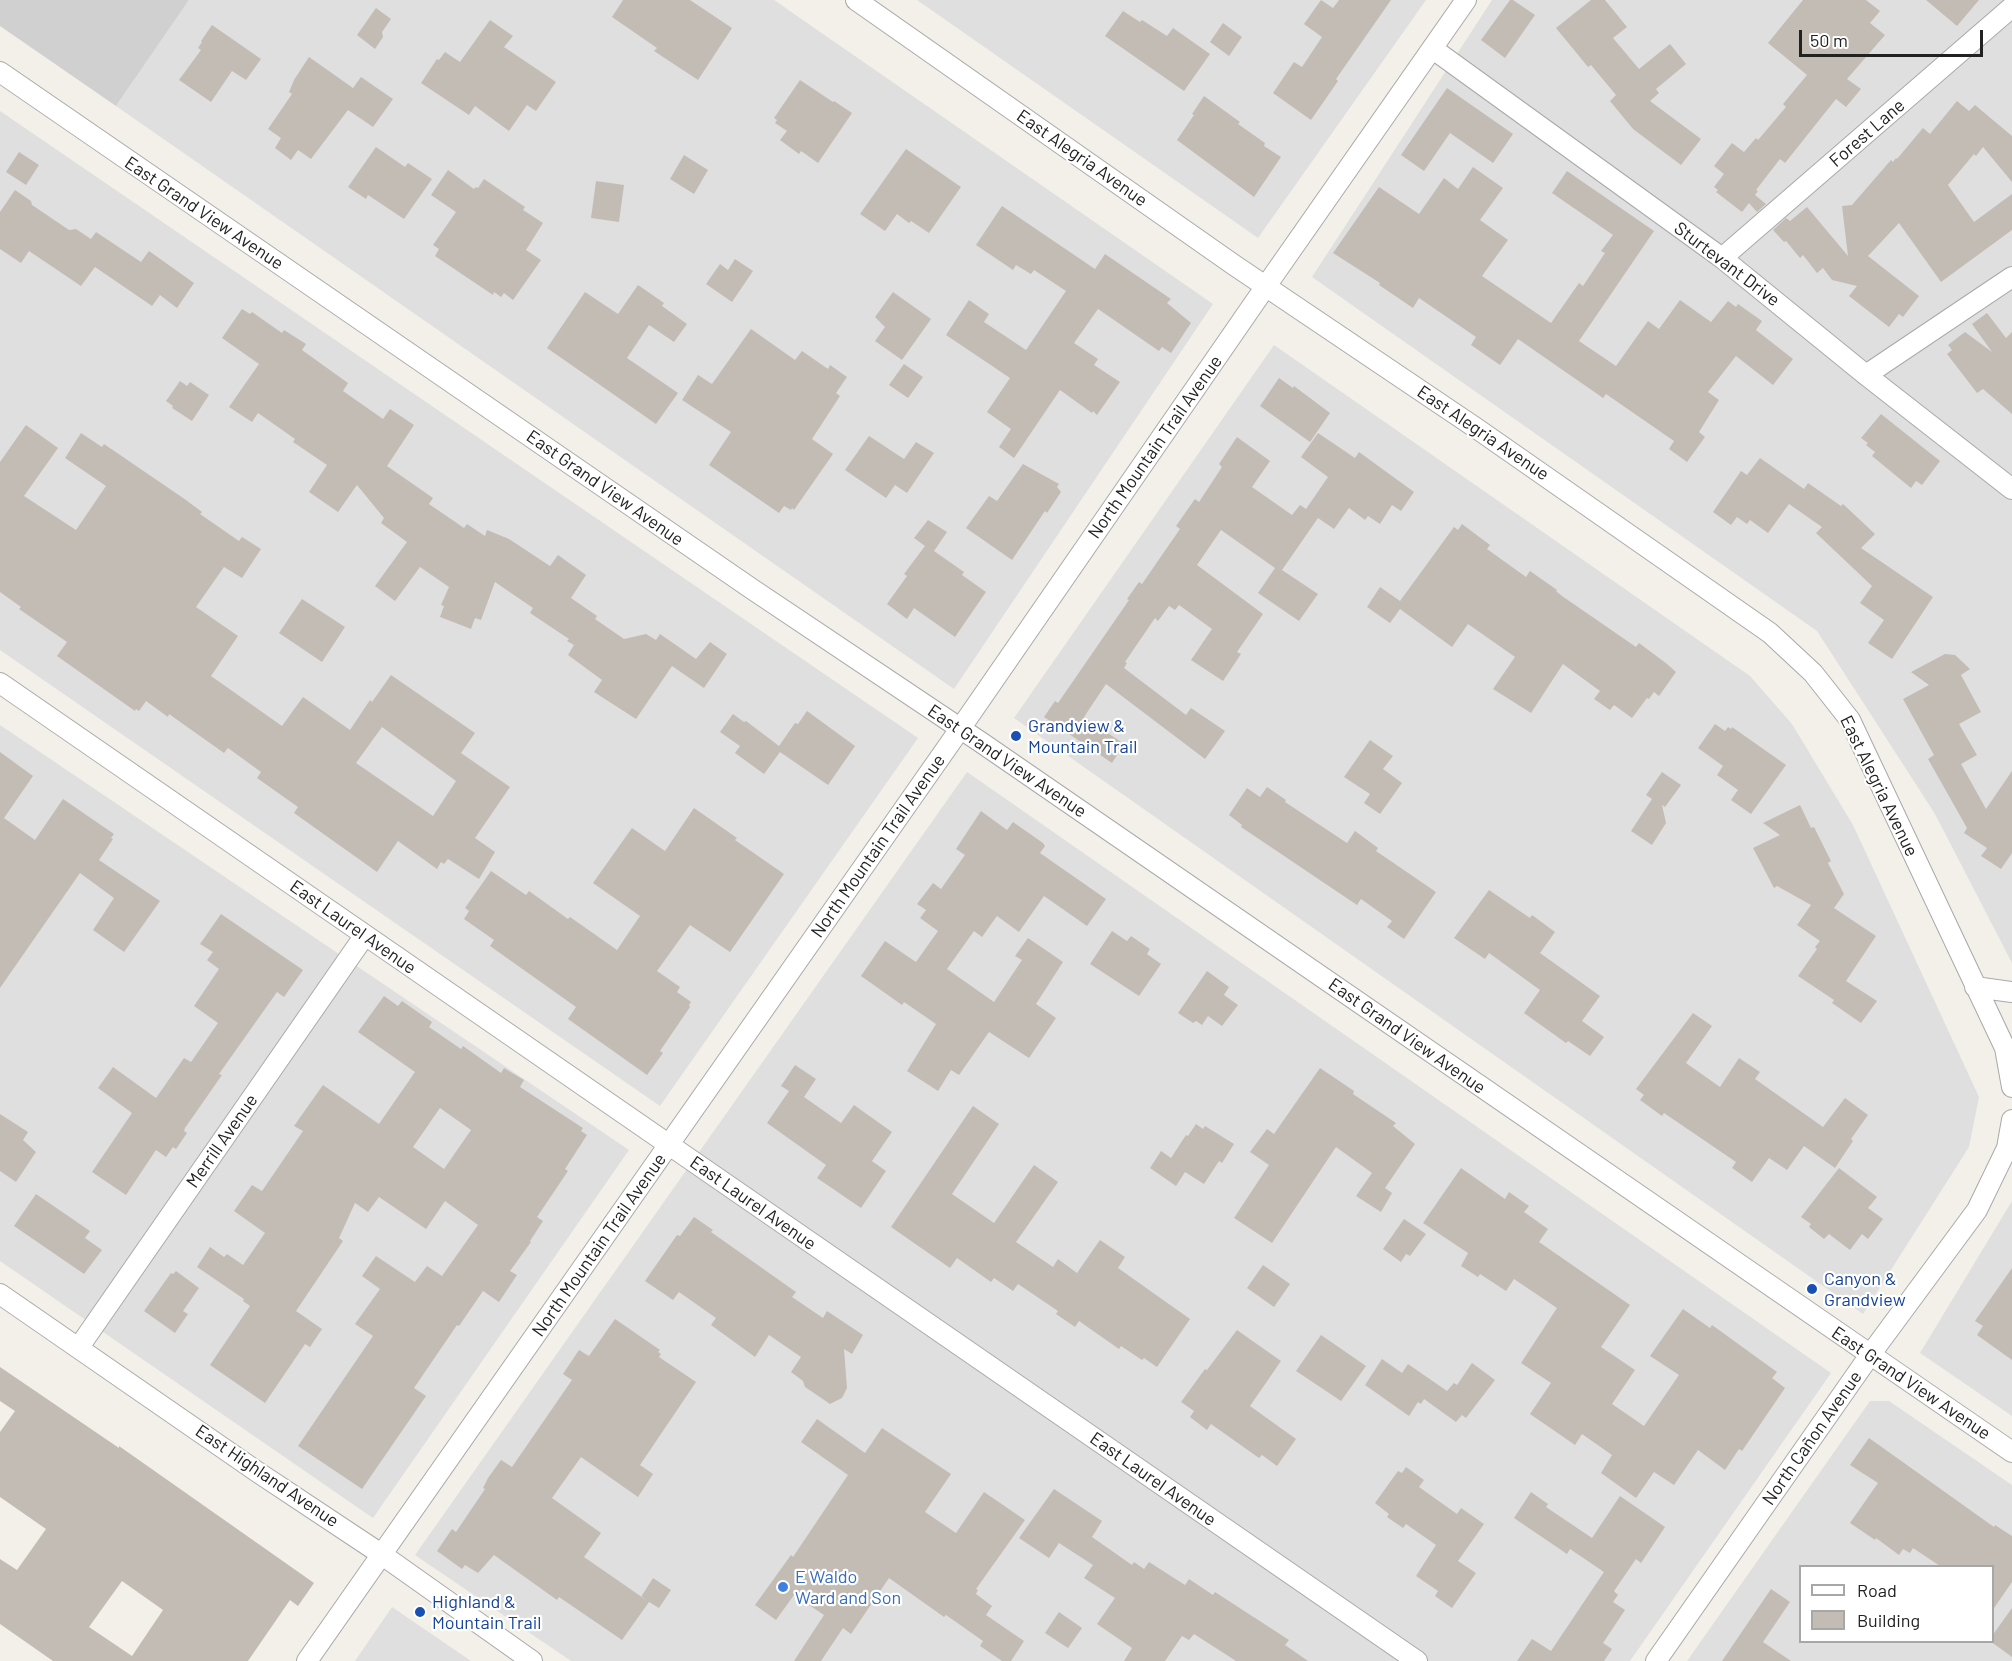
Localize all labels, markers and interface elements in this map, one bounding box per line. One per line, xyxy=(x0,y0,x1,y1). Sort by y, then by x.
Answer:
scale bar xyxy=(1802,18,1986,56)
text: 50 m xyxy=(1810,29,1848,51)
street label: Forest Lane xyxy=(1825,94,1909,172)
street label: East Alegria Avenue xyxy=(1013,105,1151,211)
street label: East Grand View Avenue xyxy=(120,152,288,274)
street label: Sturtevant Drive xyxy=(1670,217,1784,311)
street label: North Mountain Trail Avenue xyxy=(1083,351,1227,543)
street label: East Alegria Avenue xyxy=(1413,381,1553,485)
street label: East Grand View Avenue xyxy=(522,426,688,550)
street label: East Grand View Avenue xyxy=(923,700,1091,822)
street label: East Alegria Avenue xyxy=(1835,712,1923,860)
place label: Grandview & Mountain Trail xyxy=(1028,715,1137,758)
marker: Grandview & Mountain Trail xyxy=(1009,729,1023,743)
street label: North Mountain Trail Avenue xyxy=(806,750,950,942)
street label: East Laurel Avenue xyxy=(286,875,420,979)
street label: East Grand View Avenue xyxy=(1324,974,1490,1098)
street label: Merrill Avenue xyxy=(182,1090,262,1192)
street label: North Mountain Trail Avenue xyxy=(527,1149,671,1341)
street label: East Laurel Avenue xyxy=(686,1151,820,1255)
place label: Canyon & Grandview xyxy=(1824,1268,1906,1310)
marker: Canyon & Grandview xyxy=(1805,1282,1819,1296)
street label: East Grand View Avenue xyxy=(1827,1322,1995,1444)
street label: North Cañon Avenue xyxy=(1758,1367,1866,1509)
street label: East Highland Avenue xyxy=(191,1420,343,1532)
street label: East Laurel Avenue xyxy=(1086,1427,1220,1531)
legend xyxy=(1799,1565,1994,1643)
place label: E Waldo Ward and Son xyxy=(795,1566,901,1608)
text: Road xyxy=(1857,1579,1897,1601)
marker: E Waldo Ward and Son xyxy=(776,1580,790,1594)
place label: Highland & Mountain Trail xyxy=(432,1591,541,1634)
marker: Highland & Mountain Trail xyxy=(413,1605,427,1619)
text: Building xyxy=(1857,1609,1920,1631)

